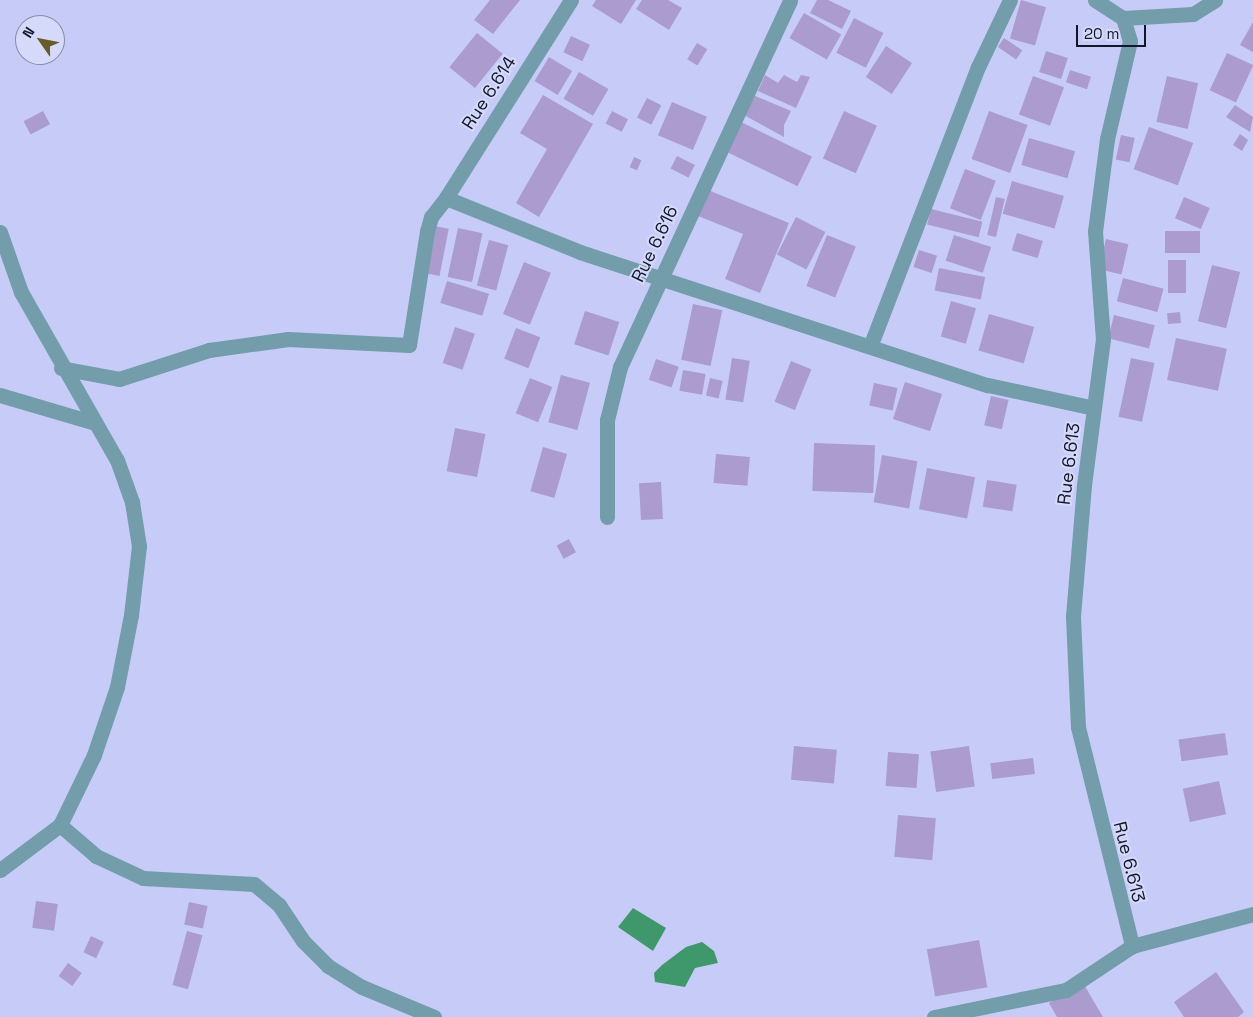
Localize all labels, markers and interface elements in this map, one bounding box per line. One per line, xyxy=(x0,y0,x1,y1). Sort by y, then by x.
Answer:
north arrow xyxy=(15,15,65,65)
scale bar xyxy=(1078,15,1148,47)
text: N xyxy=(18,24,38,41)
text: 20 m xyxy=(1084,24,1119,43)
street label: Rue 6.614 xyxy=(457,52,521,134)
street label: Rue 6.616 xyxy=(627,202,683,286)
street label: Rue 6.613 xyxy=(1053,422,1085,506)
street label: Rue 6.613 xyxy=(1109,819,1149,905)

